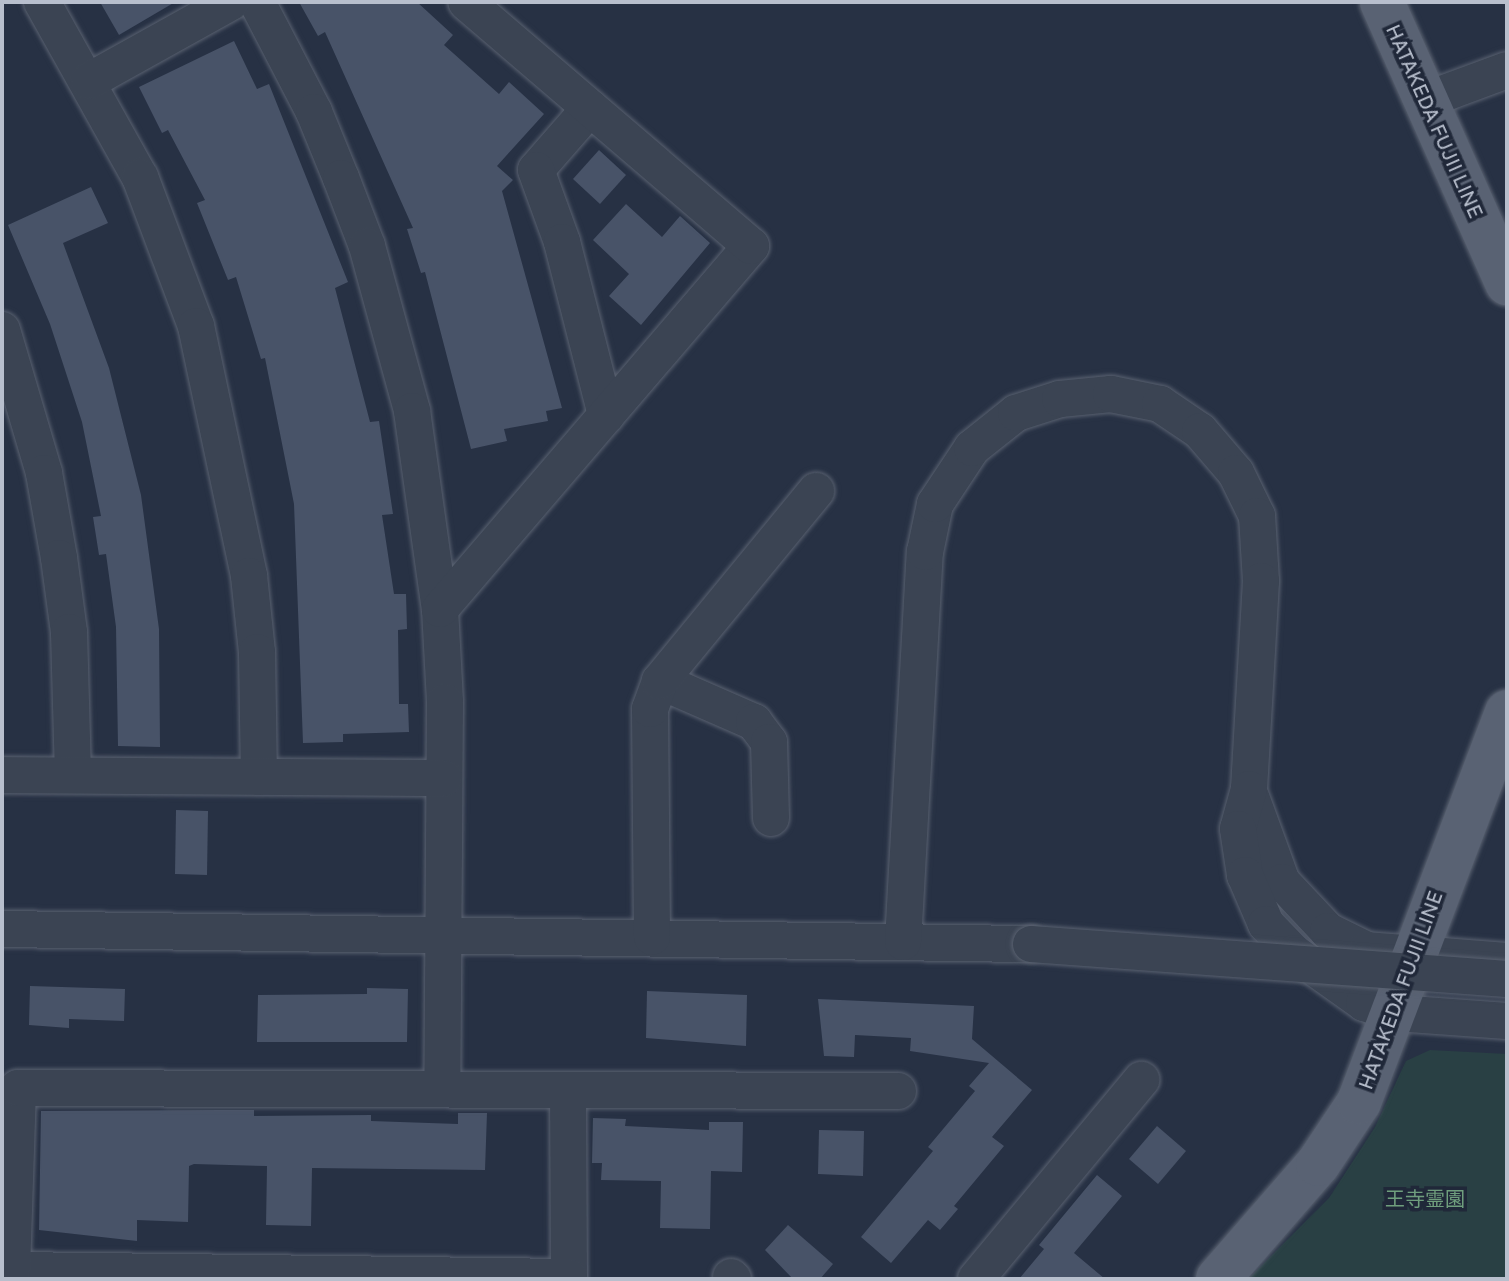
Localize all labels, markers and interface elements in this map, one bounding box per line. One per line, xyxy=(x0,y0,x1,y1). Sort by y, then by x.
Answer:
street label: HATAKEDA FUJII LINE xyxy=(1381,20,1489,222)
street label: HATAKEDA FUJII LINE xyxy=(1353,887,1447,1093)
park label: 王寺霊園 xyxy=(1385,1186,1465,1210)

